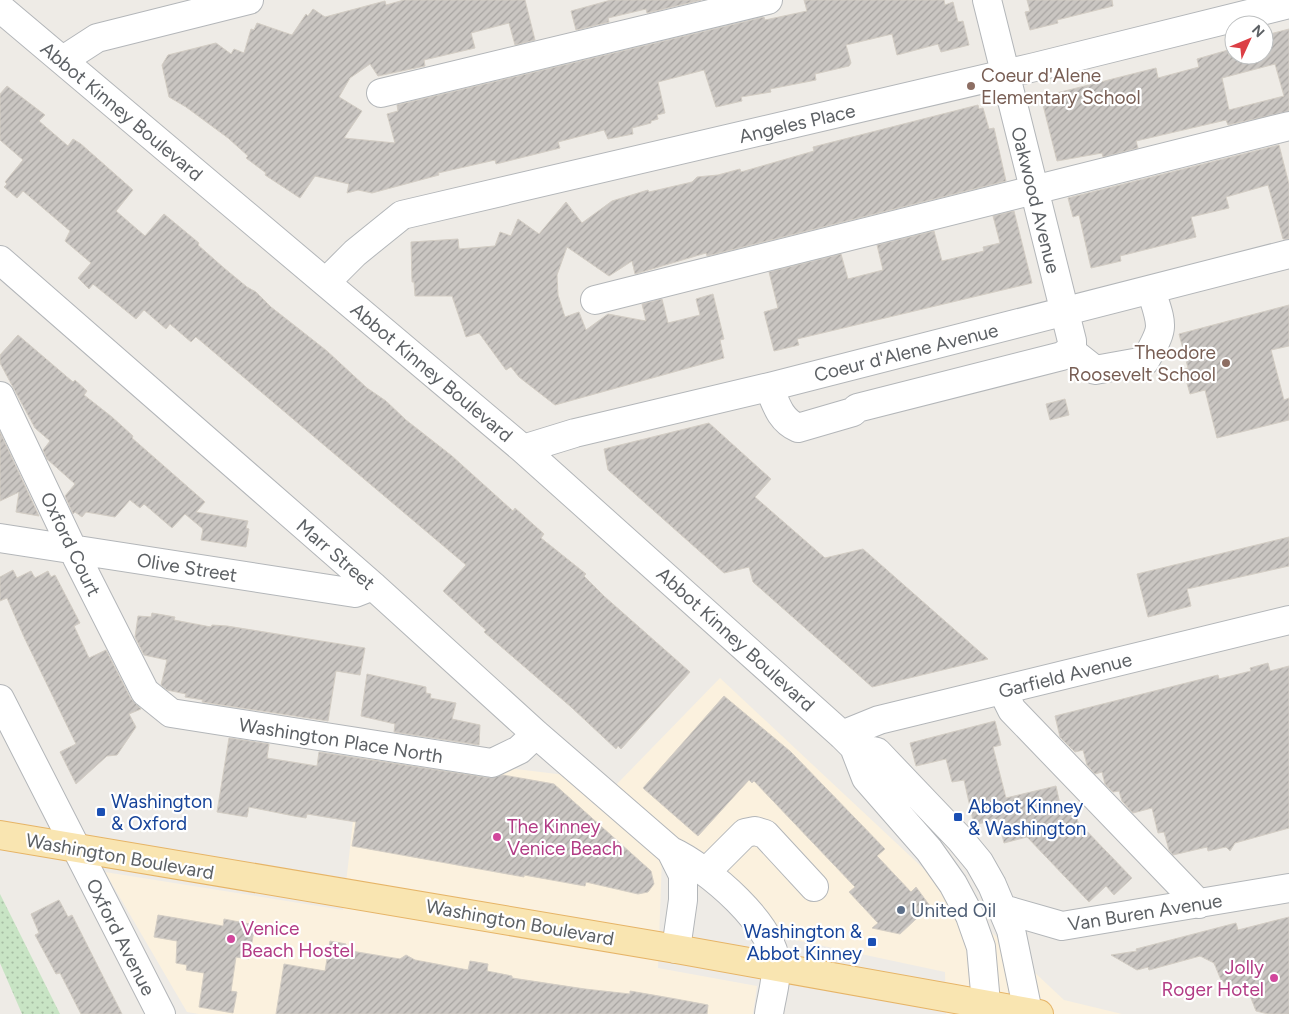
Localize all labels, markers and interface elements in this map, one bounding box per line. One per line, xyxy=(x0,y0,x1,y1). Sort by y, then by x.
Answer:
north arrow xyxy=(1224,15,1274,65)
text: N xyxy=(1248,22,1268,41)
street label: Abbot Kinney Boulevard xyxy=(36,37,207,186)
place label: Coeur d'Alene Elementary School xyxy=(981,64,1141,109)
marker: Coeur d'Alene Elementary School xyxy=(965,80,977,92)
street label: Angeles Place xyxy=(737,99,857,148)
street label: Oakwood Avenue xyxy=(1006,124,1065,276)
street label: Abbot Kinney Boulevard xyxy=(346,298,517,447)
street label: Coeur d'Alene Avenue xyxy=(812,318,1001,387)
place label: Theodore Roosevelt School xyxy=(1068,341,1216,386)
marker: Theodore Roosevelt School xyxy=(1220,357,1232,369)
street label: Oxford Court xyxy=(35,488,106,600)
street label: Marr Street xyxy=(292,514,380,595)
street label: Olive Street xyxy=(135,548,239,587)
street label: Abbot Kinney Boulevard xyxy=(652,562,819,716)
street label: Garfield Avenue xyxy=(996,648,1134,703)
street label: Washington Place North xyxy=(237,713,445,768)
place label: Washington & Oxford xyxy=(111,790,213,835)
place label: Abbot Kinney & Washington xyxy=(968,795,1086,840)
marker: Washington & Oxford xyxy=(95,806,107,818)
marker: Abbot Kinney & Washington xyxy=(952,811,964,823)
place label: The Kinney Venice Beach xyxy=(507,815,623,860)
street label: Washington Boulevard xyxy=(24,829,216,884)
marker: The Kinney Venice Beach xyxy=(491,831,503,843)
street label: Oxford Avenue xyxy=(81,875,160,1000)
street label: Van Buren Avenue xyxy=(1066,889,1224,936)
street label: Washington Boulevard xyxy=(424,895,616,950)
place label: United Oil xyxy=(911,899,996,922)
marker: United Oil xyxy=(895,904,907,916)
place label: Venice Beach Hostel xyxy=(241,917,354,962)
place label: Washington & Abbot Kinney xyxy=(744,920,863,965)
marker: Venice Beach Hostel xyxy=(225,933,237,945)
marker: Washington & Abbot Kinney xyxy=(866,936,878,948)
place label: Jolly Roger Hotel xyxy=(1161,956,1264,1001)
marker: Jolly Roger Hotel xyxy=(1268,972,1280,984)

